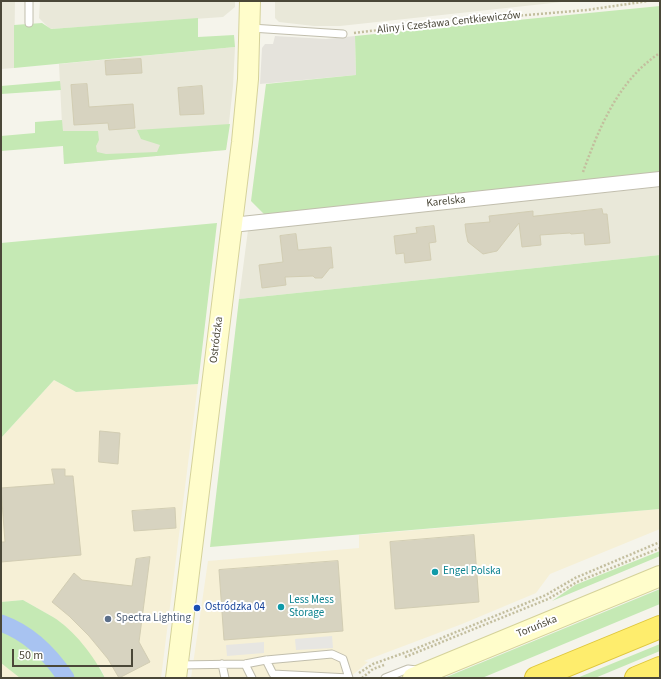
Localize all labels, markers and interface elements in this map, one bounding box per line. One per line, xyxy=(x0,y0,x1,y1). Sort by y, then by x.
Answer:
street label: Aliny i Czesława Centkiewiczów xyxy=(377,9,521,37)
street label: Karelska xyxy=(426,193,466,211)
street label: Ostródzka xyxy=(208,316,226,364)
place label: Engel Polska xyxy=(443,565,501,579)
marker: Engel Polska xyxy=(430,567,440,577)
place label: Less Mess Storage xyxy=(289,594,334,620)
place label: Ostródzka 04 xyxy=(205,601,265,615)
marker: Less Mess Storage xyxy=(276,602,286,612)
marker: Ostródzka 04 xyxy=(192,603,202,613)
place label: Spectra Lighting xyxy=(116,612,191,626)
street label: Toruńska xyxy=(515,613,559,641)
marker: Spectra Lighting xyxy=(103,614,113,624)
scale bar xyxy=(14,641,135,667)
text: 50 m xyxy=(19,647,43,664)

